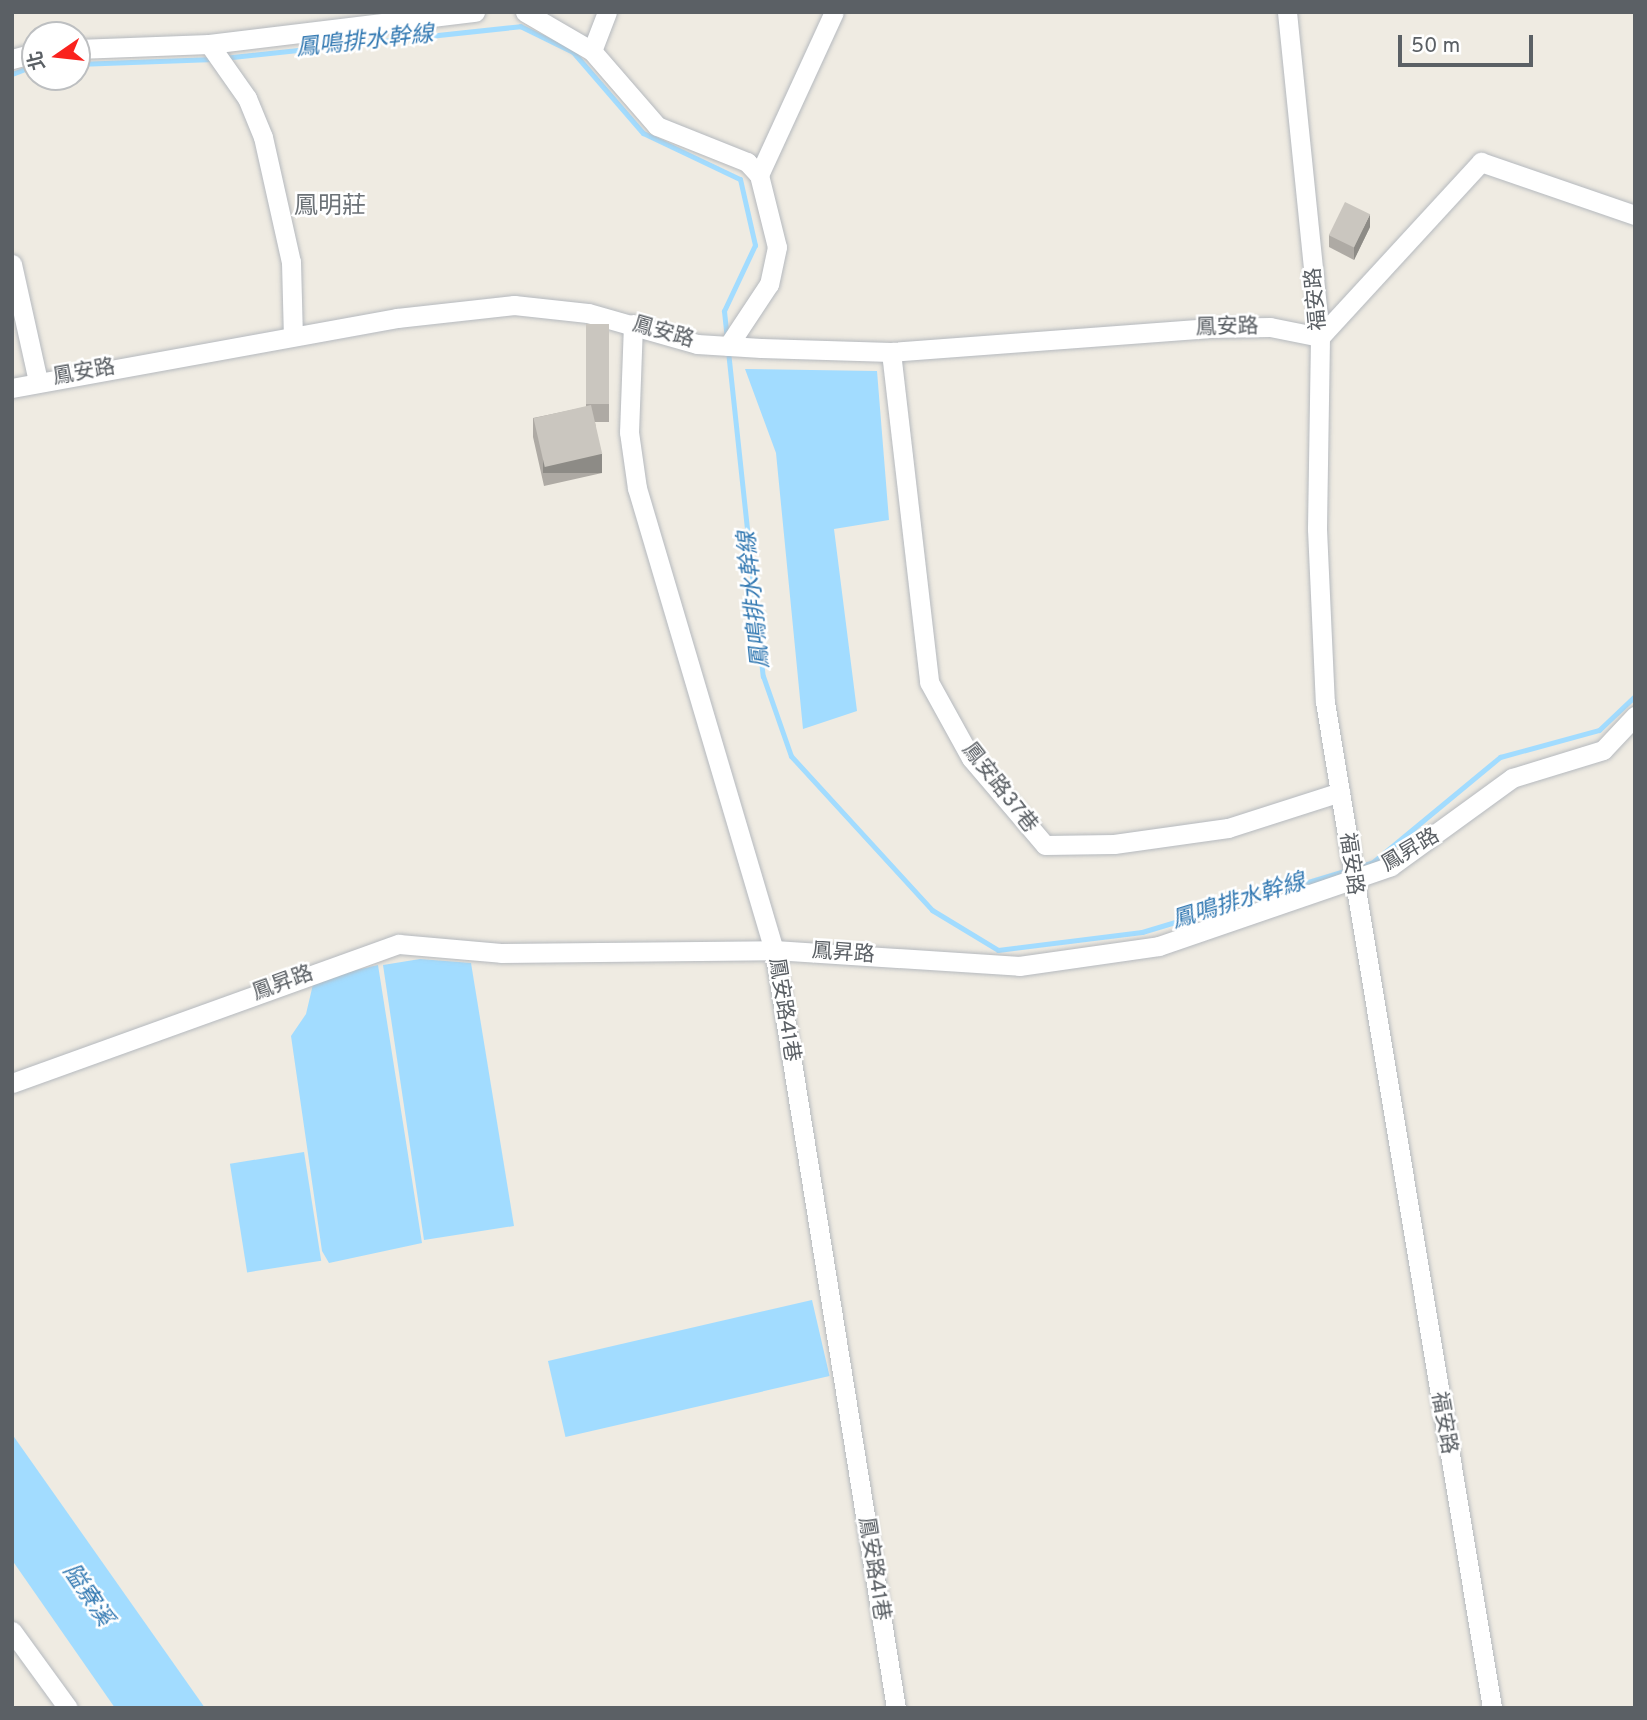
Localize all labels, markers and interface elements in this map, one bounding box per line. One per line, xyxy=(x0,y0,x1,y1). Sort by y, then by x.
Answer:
north arrow xyxy=(21,21,91,91)
scale bar xyxy=(1402,21,1537,65)
water label: 鳳鳴排水幹線 xyxy=(295,22,435,64)
text: 50 m xyxy=(1411,33,1460,60)
text: 北 xyxy=(24,48,52,73)
district label: 鳳明莊 xyxy=(294,194,366,222)
street label: 福安路 xyxy=(1302,267,1332,331)
street label: 鳳安路 xyxy=(629,312,697,354)
street label: 鳳安路 xyxy=(1195,315,1259,341)
street label: 鳳安路 xyxy=(51,355,117,391)
water label: 鳳鳴排水幹線 xyxy=(735,530,777,670)
street label: 鳳安路37巷 xyxy=(956,738,1042,838)
street label: 鳳昇路 xyxy=(1378,824,1444,878)
street label: 福安路 xyxy=(1333,831,1367,897)
water label: 鳳鳴排水幹線 xyxy=(1169,870,1309,936)
street label: 鳳昇路 xyxy=(811,939,875,969)
street label: 鳳安路41巷 xyxy=(762,956,804,1064)
street label: 鳳昇路 xyxy=(249,961,317,1007)
street label: 福安路 xyxy=(1425,1390,1461,1456)
street label: 鳳安路41巷 xyxy=(852,1515,894,1623)
water label: 隘寮溪 xyxy=(55,1560,117,1632)

